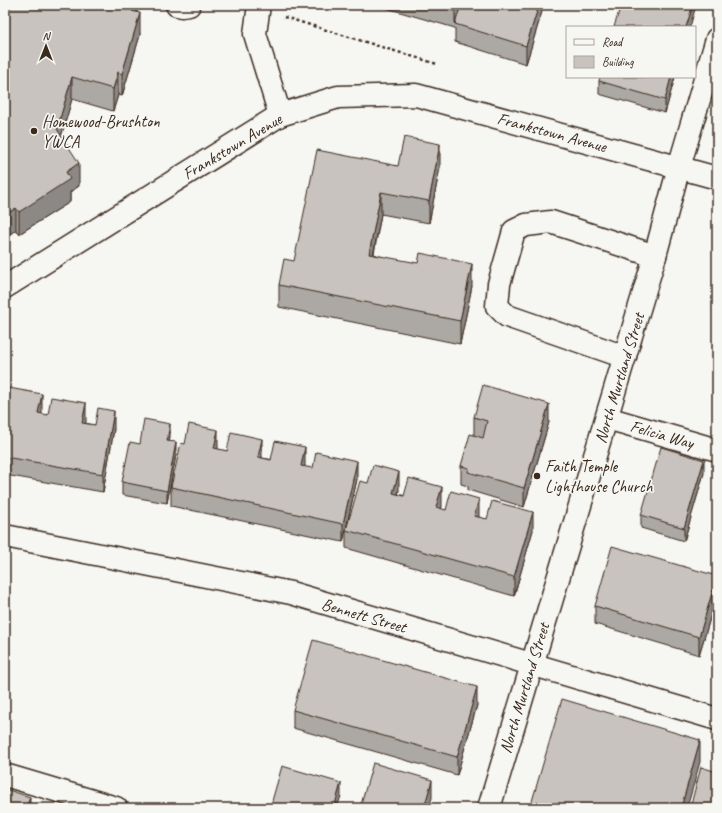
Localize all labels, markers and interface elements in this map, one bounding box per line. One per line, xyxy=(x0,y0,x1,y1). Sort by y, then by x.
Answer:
north arrow xyxy=(26,26,66,66)
legend xyxy=(566,26,696,78)
text: N xyxy=(43,29,52,43)
text: Road xyxy=(602,34,624,50)
text: Building xyxy=(602,54,634,70)
street label: Frankstown Avenue xyxy=(179,108,287,184)
street label: Frankstown Avenue xyxy=(495,108,610,157)
place label: Homewood-Brushton YWCA xyxy=(42,111,160,152)
marker: Homewood-Brushton YWCA xyxy=(29,126,39,136)
street label: North Murtland Street xyxy=(590,308,650,446)
street label: Felicia Way xyxy=(628,415,697,454)
place label: Faith Temple Lighthouse Church xyxy=(545,456,653,497)
marker: Faith Temple Lighthouse Church xyxy=(532,471,542,481)
street label: Bennett Street xyxy=(319,593,411,638)
street label: North Murtland Street xyxy=(495,618,555,756)

